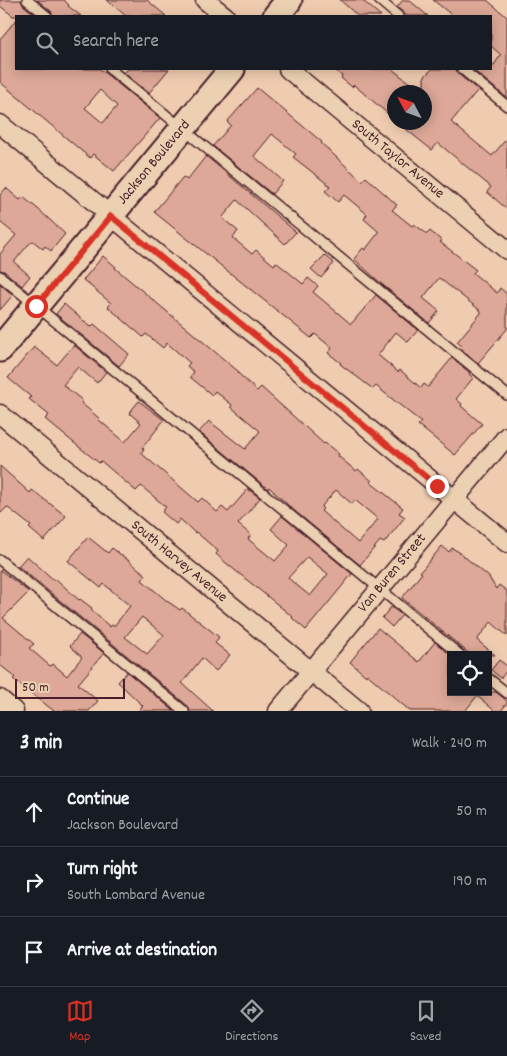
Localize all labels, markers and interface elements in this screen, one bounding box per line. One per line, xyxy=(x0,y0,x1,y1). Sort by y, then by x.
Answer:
search box xyxy=(15,15,492,70)
icon: search xyxy=(33,29,61,57)
text: Search here xyxy=(73,29,159,56)
north arrow xyxy=(387,85,432,130)
street label: South Taylor Avenue xyxy=(346,114,449,205)
street label: Jackson Boulevard xyxy=(113,115,196,210)
route start xyxy=(25,295,48,318)
route end xyxy=(426,475,449,498)
street label: South Harvey Avenue xyxy=(126,515,232,609)
street label: Van Buren Street xyxy=(353,529,432,618)
map controls xyxy=(447,651,492,696)
button: locate xyxy=(447,651,492,696)
scale bar xyxy=(15,676,125,699)
text: 50 m xyxy=(22,678,49,698)
text: 3 min xyxy=(20,729,62,759)
text: Walk · 240 m xyxy=(412,732,487,755)
text: Continue xyxy=(67,787,129,814)
icon: ahead xyxy=(20,798,48,826)
text: 50 m xyxy=(456,800,487,823)
text: Jackson Boulevard xyxy=(67,814,178,837)
text: Turn right xyxy=(67,857,138,884)
icon: right xyxy=(20,868,48,896)
text: 190 m xyxy=(453,870,487,893)
text: South Lombard Avenue xyxy=(67,884,205,907)
icon: arrive xyxy=(20,938,48,966)
text: Arrive at destination xyxy=(67,938,217,965)
tab: Map xyxy=(66,997,94,1047)
tab: Directions xyxy=(225,997,278,1047)
tab: Saved xyxy=(410,997,441,1047)

